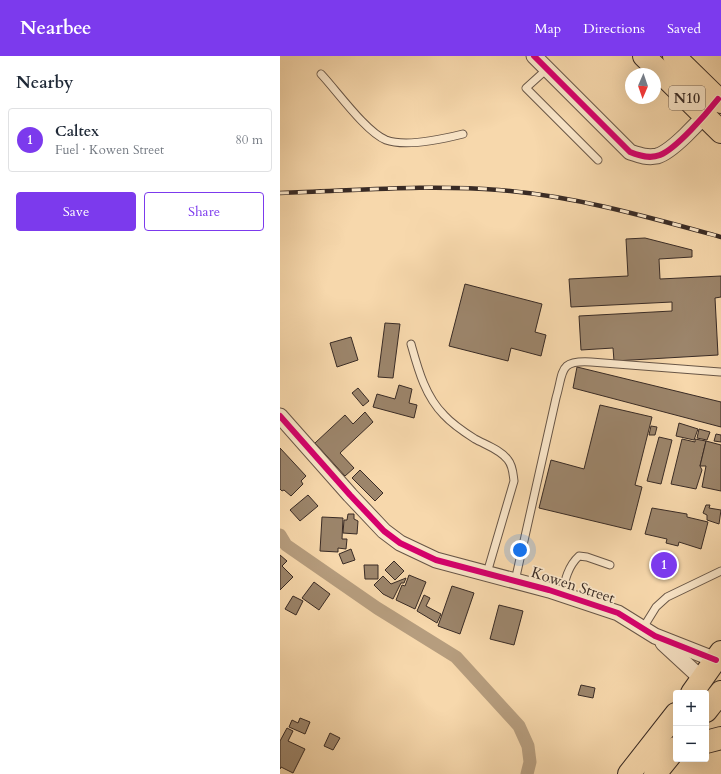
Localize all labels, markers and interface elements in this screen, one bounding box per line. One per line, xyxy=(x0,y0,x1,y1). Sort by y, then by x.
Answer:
text: Nearbee xyxy=(20,15,91,41)
text: Map xyxy=(535,19,561,38)
text: Directions xyxy=(583,19,645,38)
text: Saved xyxy=(667,19,701,38)
north arrow xyxy=(625,68,661,104)
text: Nearby xyxy=(16,71,73,94)
road number: N10 xyxy=(669,86,705,110)
text: Caltex xyxy=(55,121,99,141)
text: 1 xyxy=(27,131,33,149)
text: 80 m xyxy=(235,131,263,149)
text: Fuel · Kowen Street xyxy=(55,141,164,159)
button: Save xyxy=(16,192,136,231)
button: Share xyxy=(144,192,264,231)
your location xyxy=(510,540,530,560)
pin: 1 xyxy=(651,550,677,580)
street label: Kowen Street xyxy=(529,562,618,608)
map controls xyxy=(673,690,709,762)
button: + xyxy=(673,690,709,726)
button: − xyxy=(673,726,709,762)

